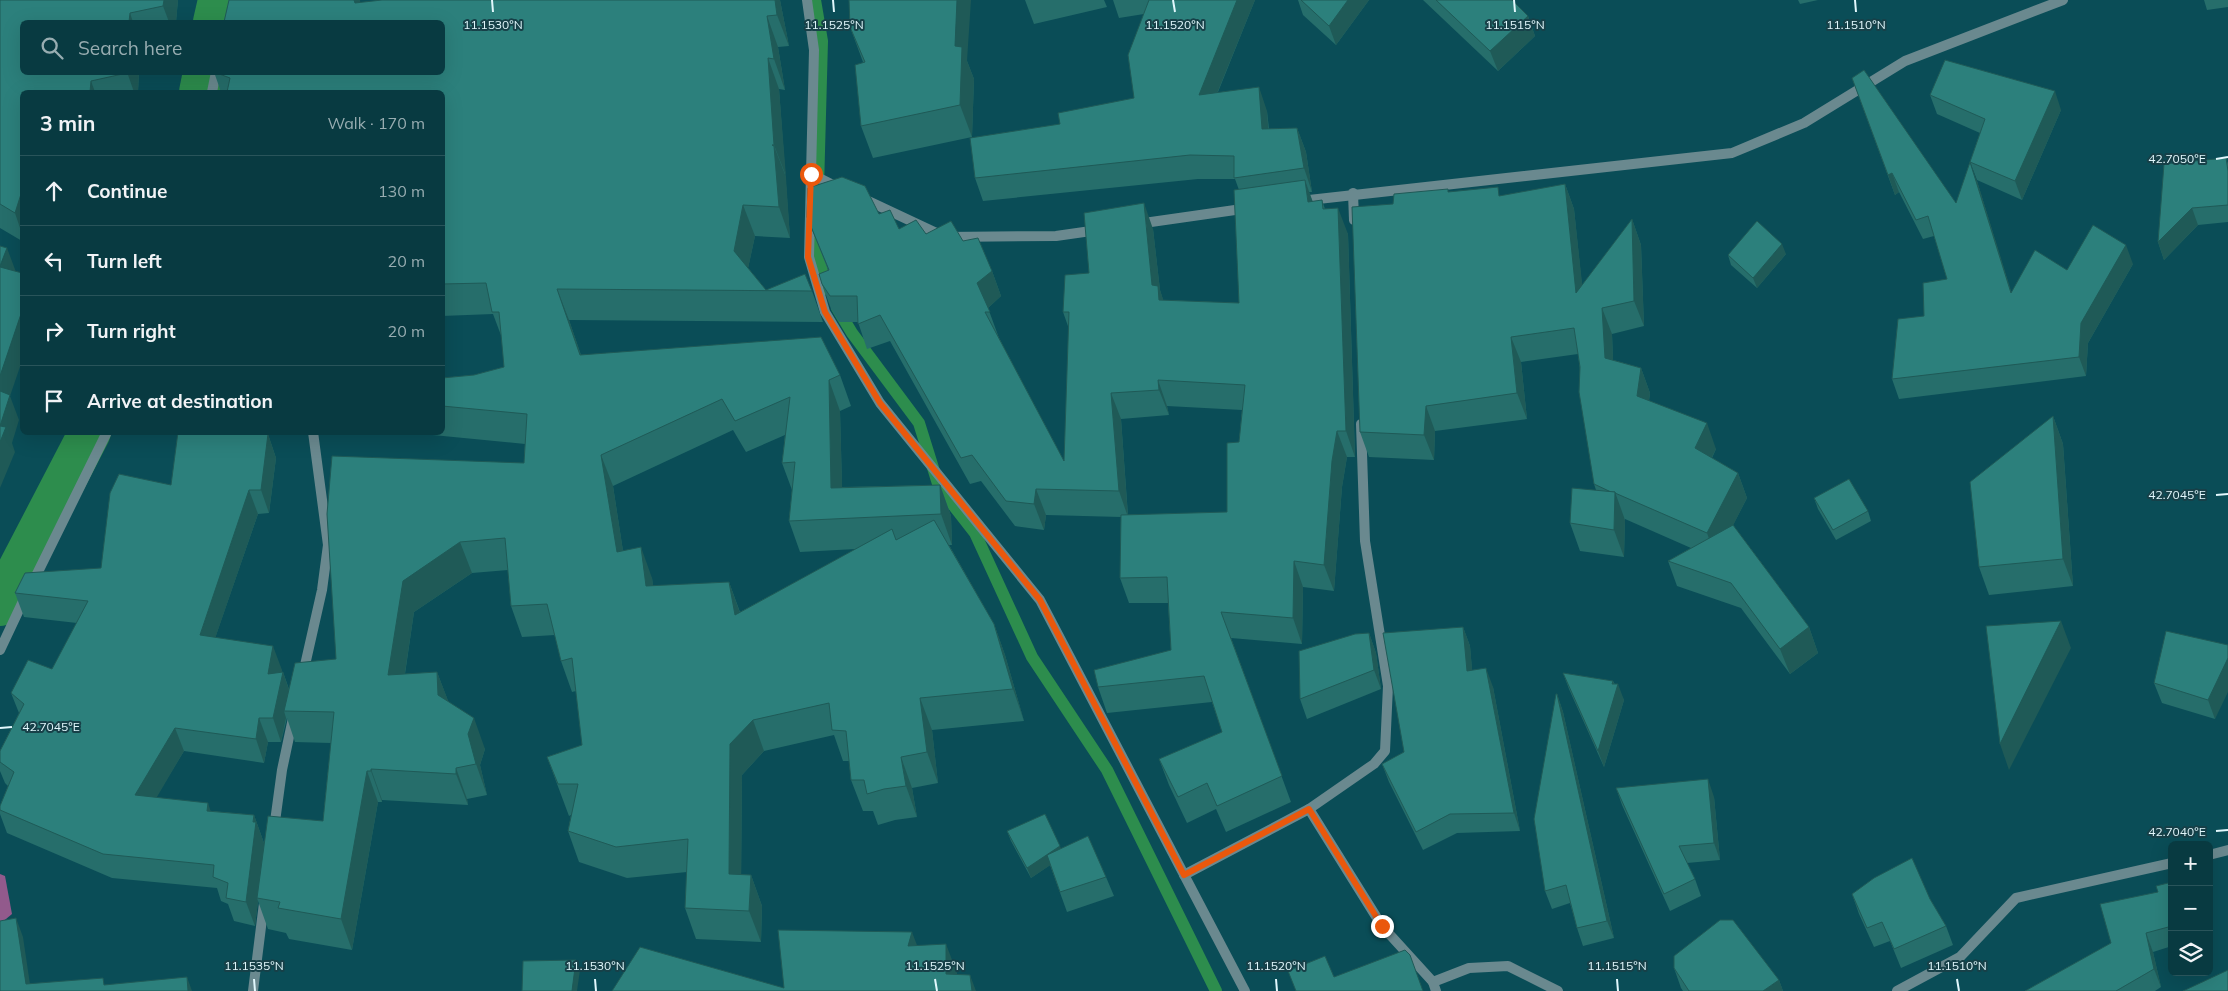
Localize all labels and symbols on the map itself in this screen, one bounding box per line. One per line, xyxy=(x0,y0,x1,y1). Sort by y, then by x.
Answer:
text: 11.1530°N xyxy=(463,17,523,32)
text: 11.1525°N xyxy=(804,17,864,32)
text: 11.1520°N xyxy=(1145,17,1205,32)
text: 11.1515°N xyxy=(1485,17,1545,32)
text: 11.1510°N xyxy=(1826,17,1886,32)
text: 42.7050°E xyxy=(2148,151,2206,166)
route start xyxy=(800,163,823,186)
text: 42.7045°E xyxy=(2148,487,2206,502)
text: 42.7045°E xyxy=(22,719,80,734)
text: 42.7040°E xyxy=(2148,824,2206,839)
route end xyxy=(1371,915,1394,938)
text: 11.1535°N xyxy=(224,958,284,973)
text: 11.1530°N xyxy=(565,958,625,973)
text: 11.1525°N xyxy=(905,958,965,973)
text: 11.1520°N xyxy=(1246,958,1306,973)
text: 11.1515°N xyxy=(1587,958,1647,973)
text: 11.1510°N xyxy=(1927,958,1987,973)

